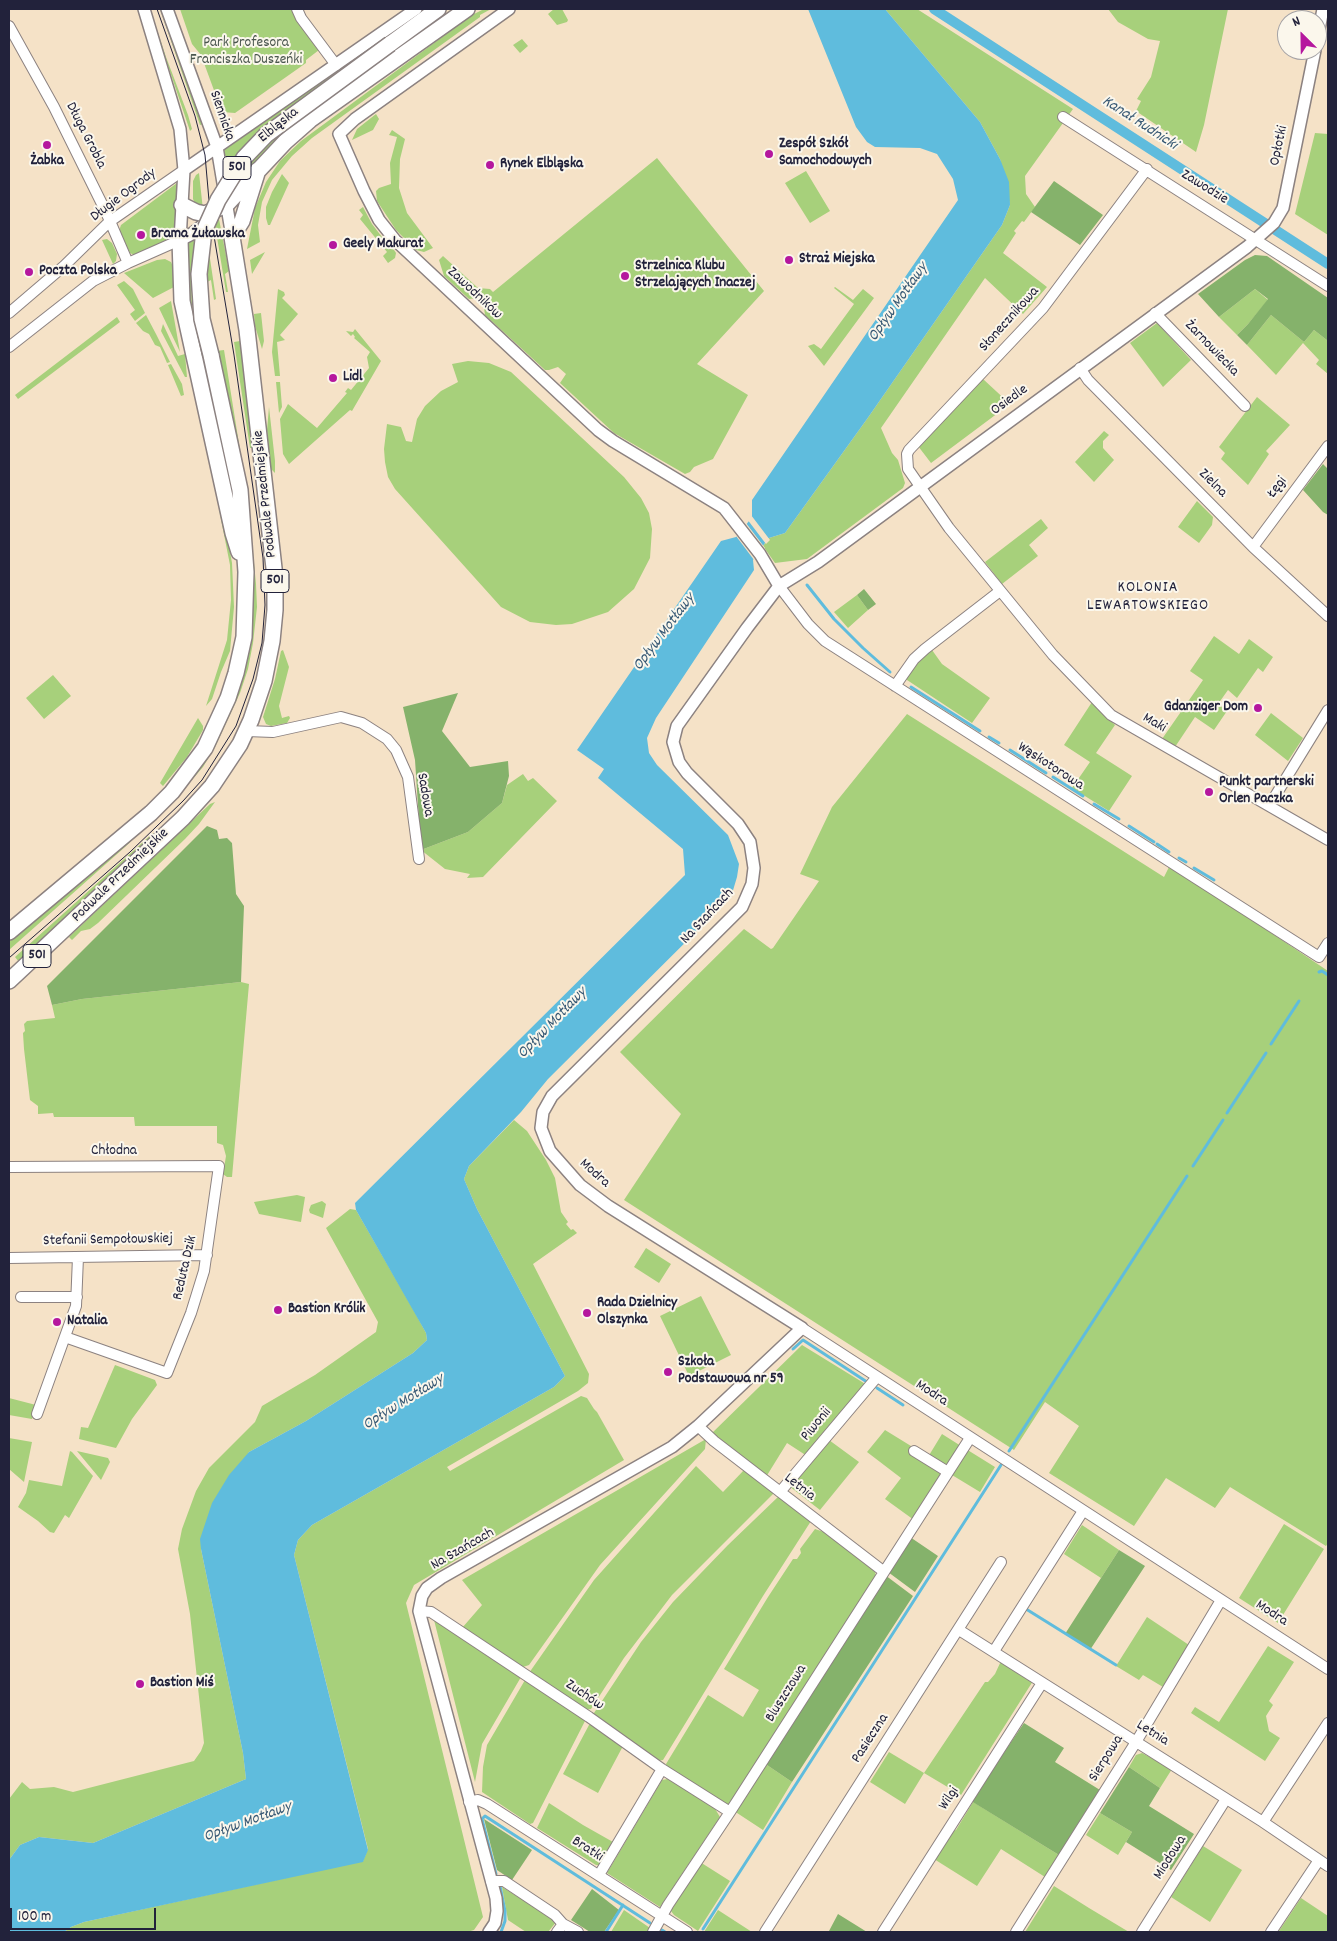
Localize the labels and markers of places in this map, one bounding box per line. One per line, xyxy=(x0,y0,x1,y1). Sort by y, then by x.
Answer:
place label: Zespół Szkół Samochodowych xyxy=(779,136,872,171)
marker: Żabka xyxy=(41,139,53,151)
marker: Zespół Szkół Samochodowych xyxy=(763,148,775,160)
place label: Żabka xyxy=(30,153,64,171)
place label: Rynek Elbląska xyxy=(500,156,583,174)
marker: Rynek Elbląska xyxy=(484,159,496,171)
place label: Brama Żuławska xyxy=(151,226,245,244)
marker: Brama Żuławska xyxy=(135,229,147,241)
place label: Geely Makurat xyxy=(343,236,423,254)
marker: Geely Makurat xyxy=(327,239,339,251)
place label: Straż Miejska xyxy=(799,251,874,269)
marker: Straż Miejska xyxy=(783,254,795,266)
place label: Strzelnica Klubu Strzelających Inaczej xyxy=(635,258,756,293)
place label: Poczta Polska xyxy=(39,263,117,281)
marker: Poczta Polska xyxy=(23,266,35,278)
marker: Strzelnica Klubu Strzelających Inaczej xyxy=(619,270,631,282)
place label: Lidl xyxy=(343,369,362,387)
marker: Lidl xyxy=(327,372,339,384)
place label: Gdanziger Dom xyxy=(1164,699,1248,717)
marker: Gdanziger Dom xyxy=(1252,702,1264,714)
place label: Punkt partnerski Orlen Paczka xyxy=(1219,774,1314,809)
marker: Punkt partnerski Orlen Paczka xyxy=(1203,786,1215,798)
place label: Rada Dzielnicy Olszynka xyxy=(597,1295,677,1330)
place label: Bastion Królik xyxy=(288,1301,365,1319)
marker: Bastion Królik xyxy=(272,1304,284,1316)
marker: Rada Dzielnicy Olszynka xyxy=(581,1307,593,1319)
place label: Natalia xyxy=(67,1313,107,1331)
marker: Natalia xyxy=(51,1316,63,1328)
place label: Szkoła Podstawowa nr 59 xyxy=(678,1354,784,1389)
marker: Szkoła Podstawowa nr 59 xyxy=(662,1366,674,1378)
place label: Bastion Miś xyxy=(150,1675,214,1693)
marker: Bastion Miś xyxy=(134,1678,146,1690)

